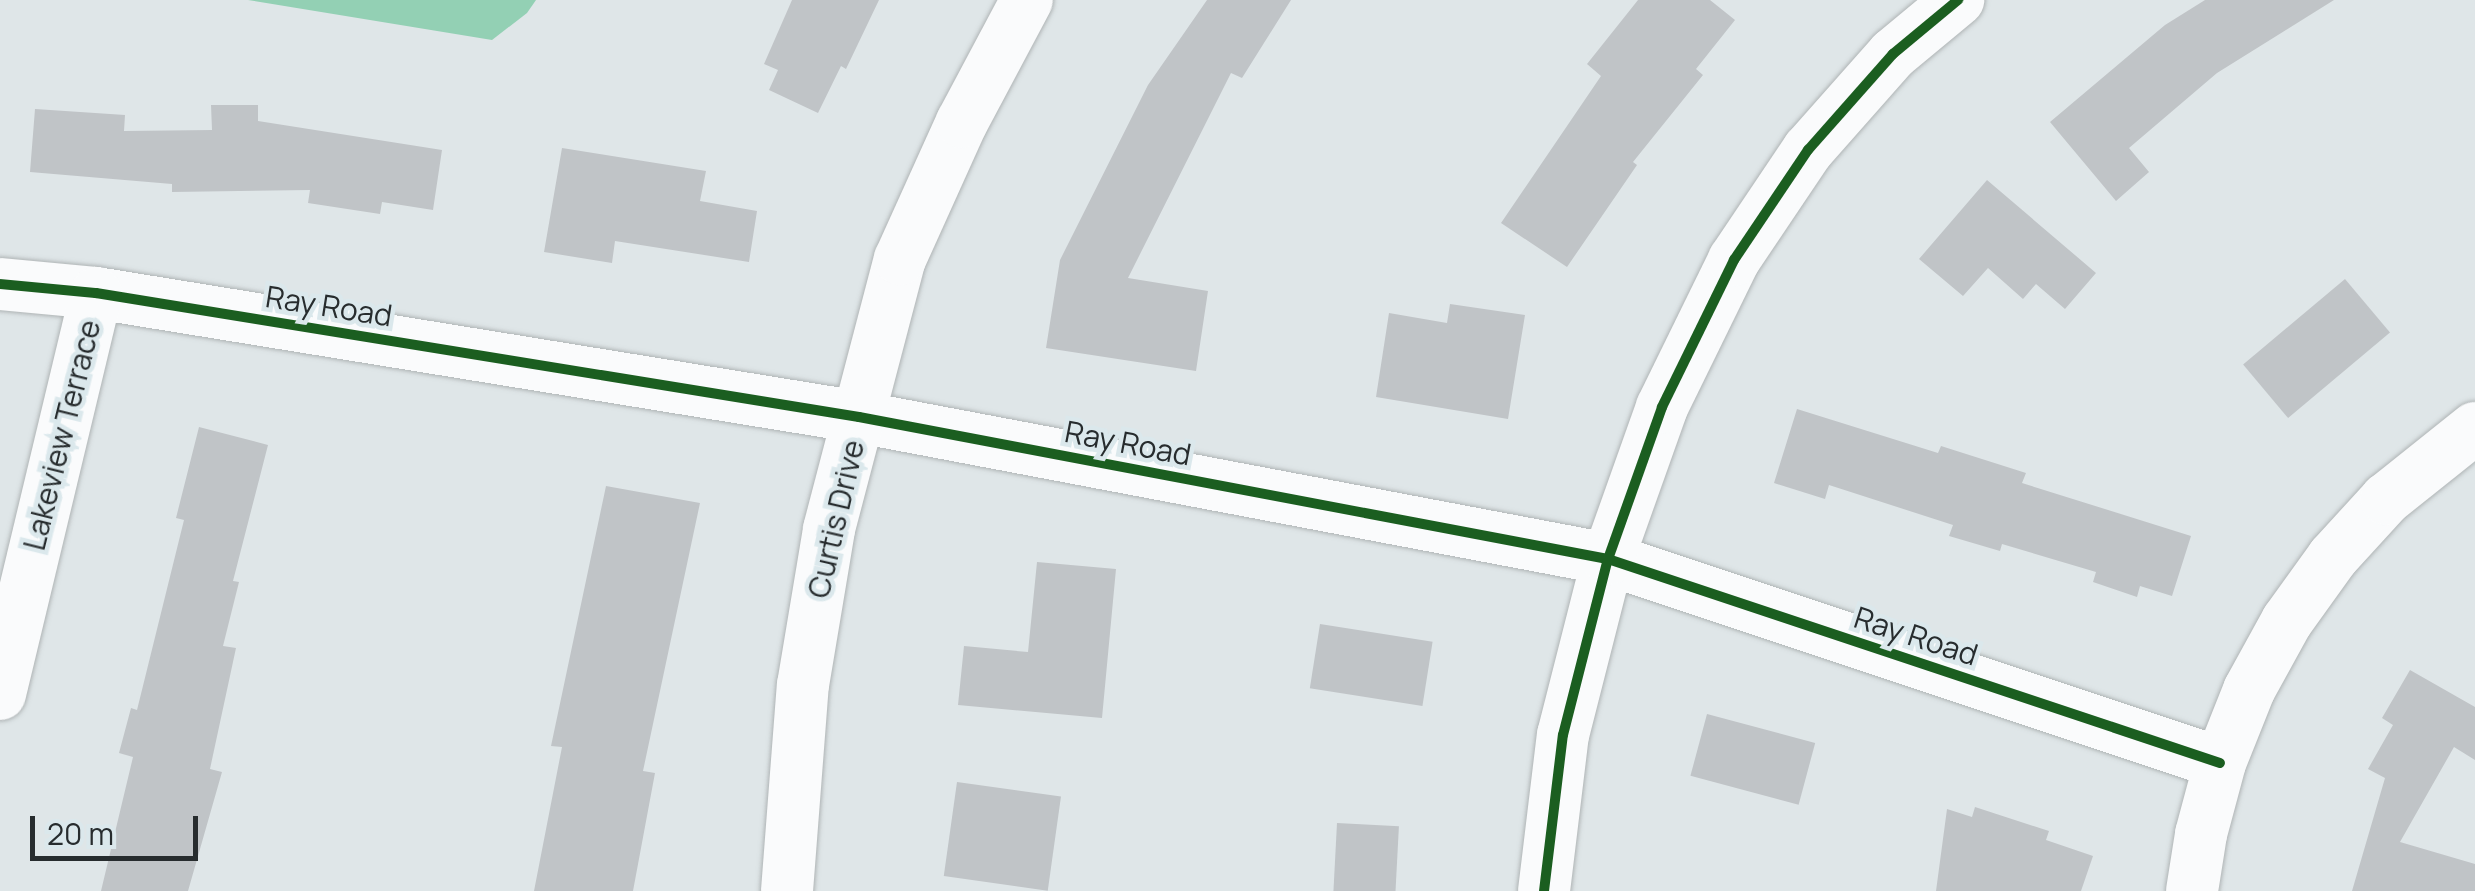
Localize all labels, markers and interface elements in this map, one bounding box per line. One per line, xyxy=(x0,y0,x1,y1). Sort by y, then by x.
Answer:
street label: Ray Road xyxy=(263,278,395,334)
street label: Lakeview Terrace xyxy=(16,316,108,554)
street label: Ray Road xyxy=(1062,413,1194,473)
street label: Curtis Drive xyxy=(800,437,872,601)
street label: Ray Road xyxy=(1850,599,1982,673)
scale bar xyxy=(35,796,202,858)
text: 20 m xyxy=(47,813,114,854)

